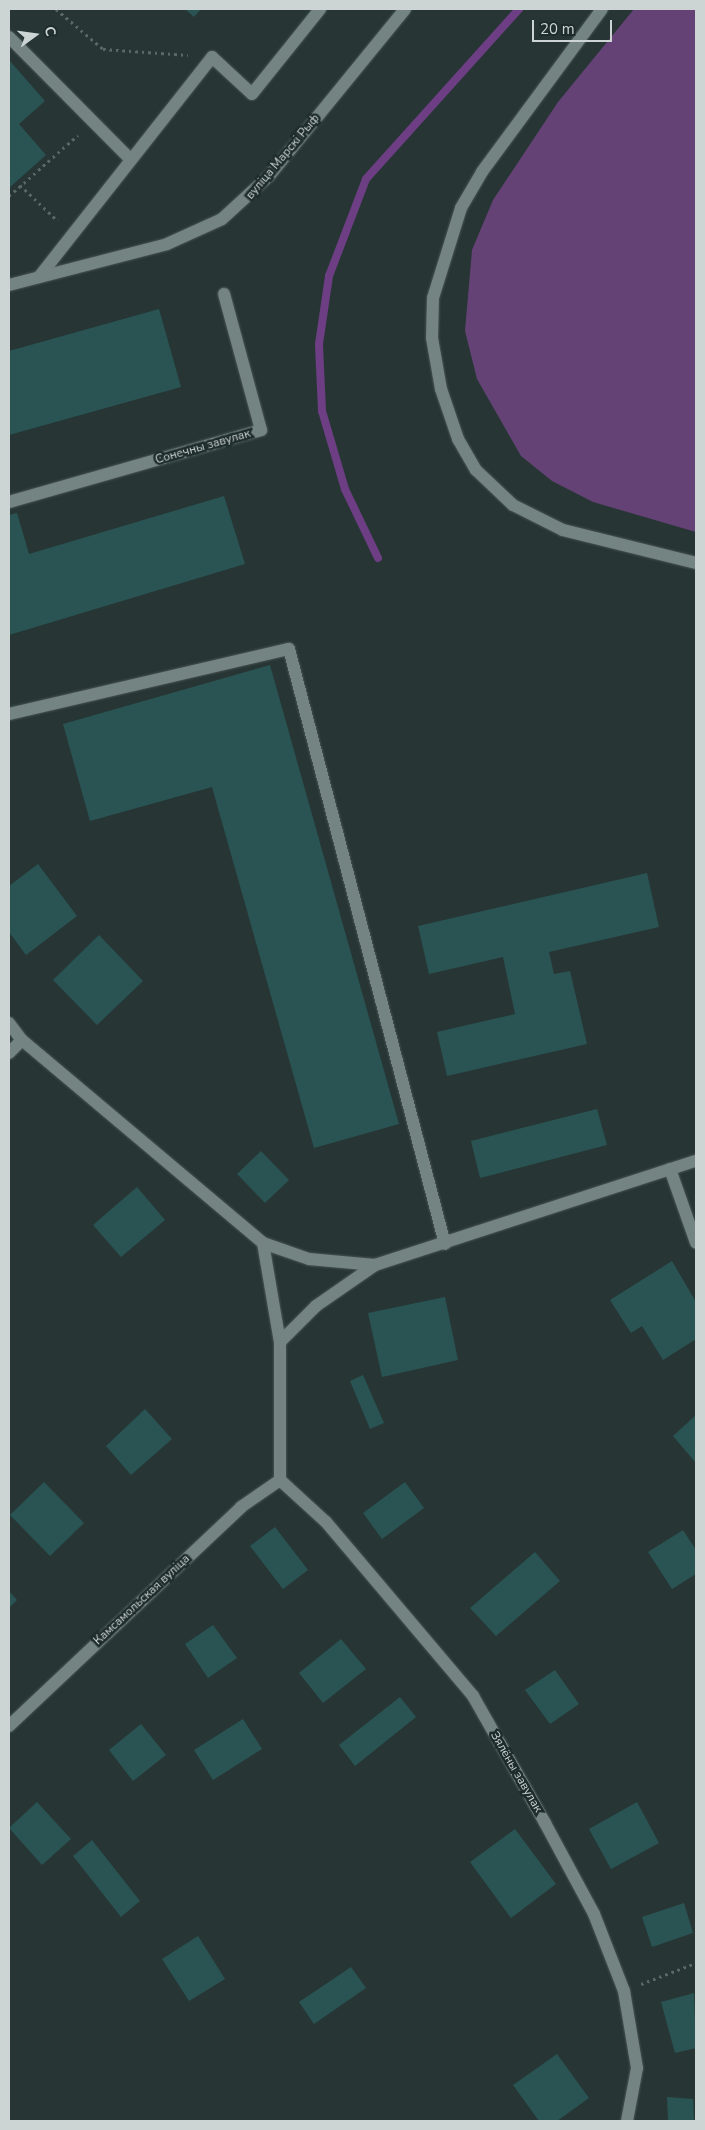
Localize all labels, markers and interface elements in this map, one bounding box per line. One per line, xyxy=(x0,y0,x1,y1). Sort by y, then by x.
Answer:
north arrow xyxy=(10,10,60,60)
scale bar xyxy=(535,10,615,42)
text: 20 m xyxy=(540,19,575,39)
text: С xyxy=(40,24,60,38)
street label: вуліца Марскі Рыф xyxy=(243,112,323,202)
street label: Сонечны завулак xyxy=(154,427,252,467)
street label: Камсамольская вуліца xyxy=(91,1552,193,1648)
street label: Зялёны завулак xyxy=(487,1729,545,1815)

